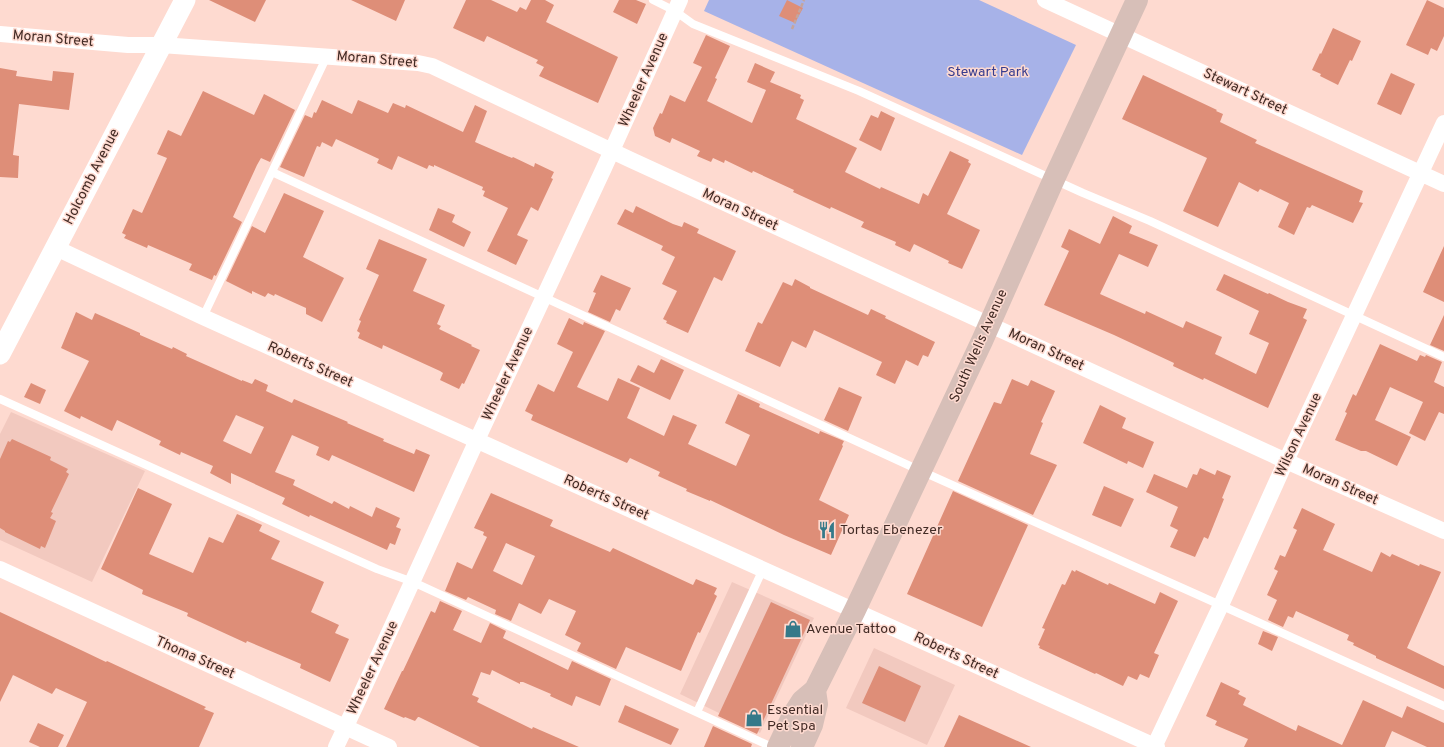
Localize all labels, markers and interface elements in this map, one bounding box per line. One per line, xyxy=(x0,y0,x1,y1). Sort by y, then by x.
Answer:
street label: Moran Street xyxy=(12,27,94,51)
street label: Wheeler Avenue xyxy=(616,30,672,130)
street label: Moran Street xyxy=(336,48,418,72)
park label: Stewart Park xyxy=(947,64,1029,81)
street label: Stewart Street xyxy=(1200,65,1290,119)
street label: Holcomb Avenue xyxy=(60,126,124,228)
street label: Moran Street xyxy=(699,185,781,235)
street label: South Wells Avenue xyxy=(946,287,1012,405)
street label: Wheeler Avenue xyxy=(479,324,537,424)
street label: Moran Street xyxy=(1005,325,1087,375)
street label: Roberts Street xyxy=(265,339,355,391)
street label: Wilson Avenue xyxy=(1272,390,1326,480)
street label: Moran Street xyxy=(1299,461,1381,509)
street label: Roberts Street xyxy=(561,472,651,524)
restaurant icon: Tortas Ebenezer xyxy=(817,520,837,540)
place label: Tortas Ebenezer xyxy=(840,522,943,539)
street label: Wheeler Avenue xyxy=(344,618,402,718)
shop icon: Avenue Tattoo xyxy=(783,619,803,639)
place label: Avenue Tattoo xyxy=(806,621,896,638)
street label: Roberts Street xyxy=(911,629,1001,683)
street label: Thoma Street xyxy=(153,633,237,683)
place label: Essential Pet Spa xyxy=(767,702,823,735)
shop icon: Essential Pet Spa xyxy=(744,708,764,728)

